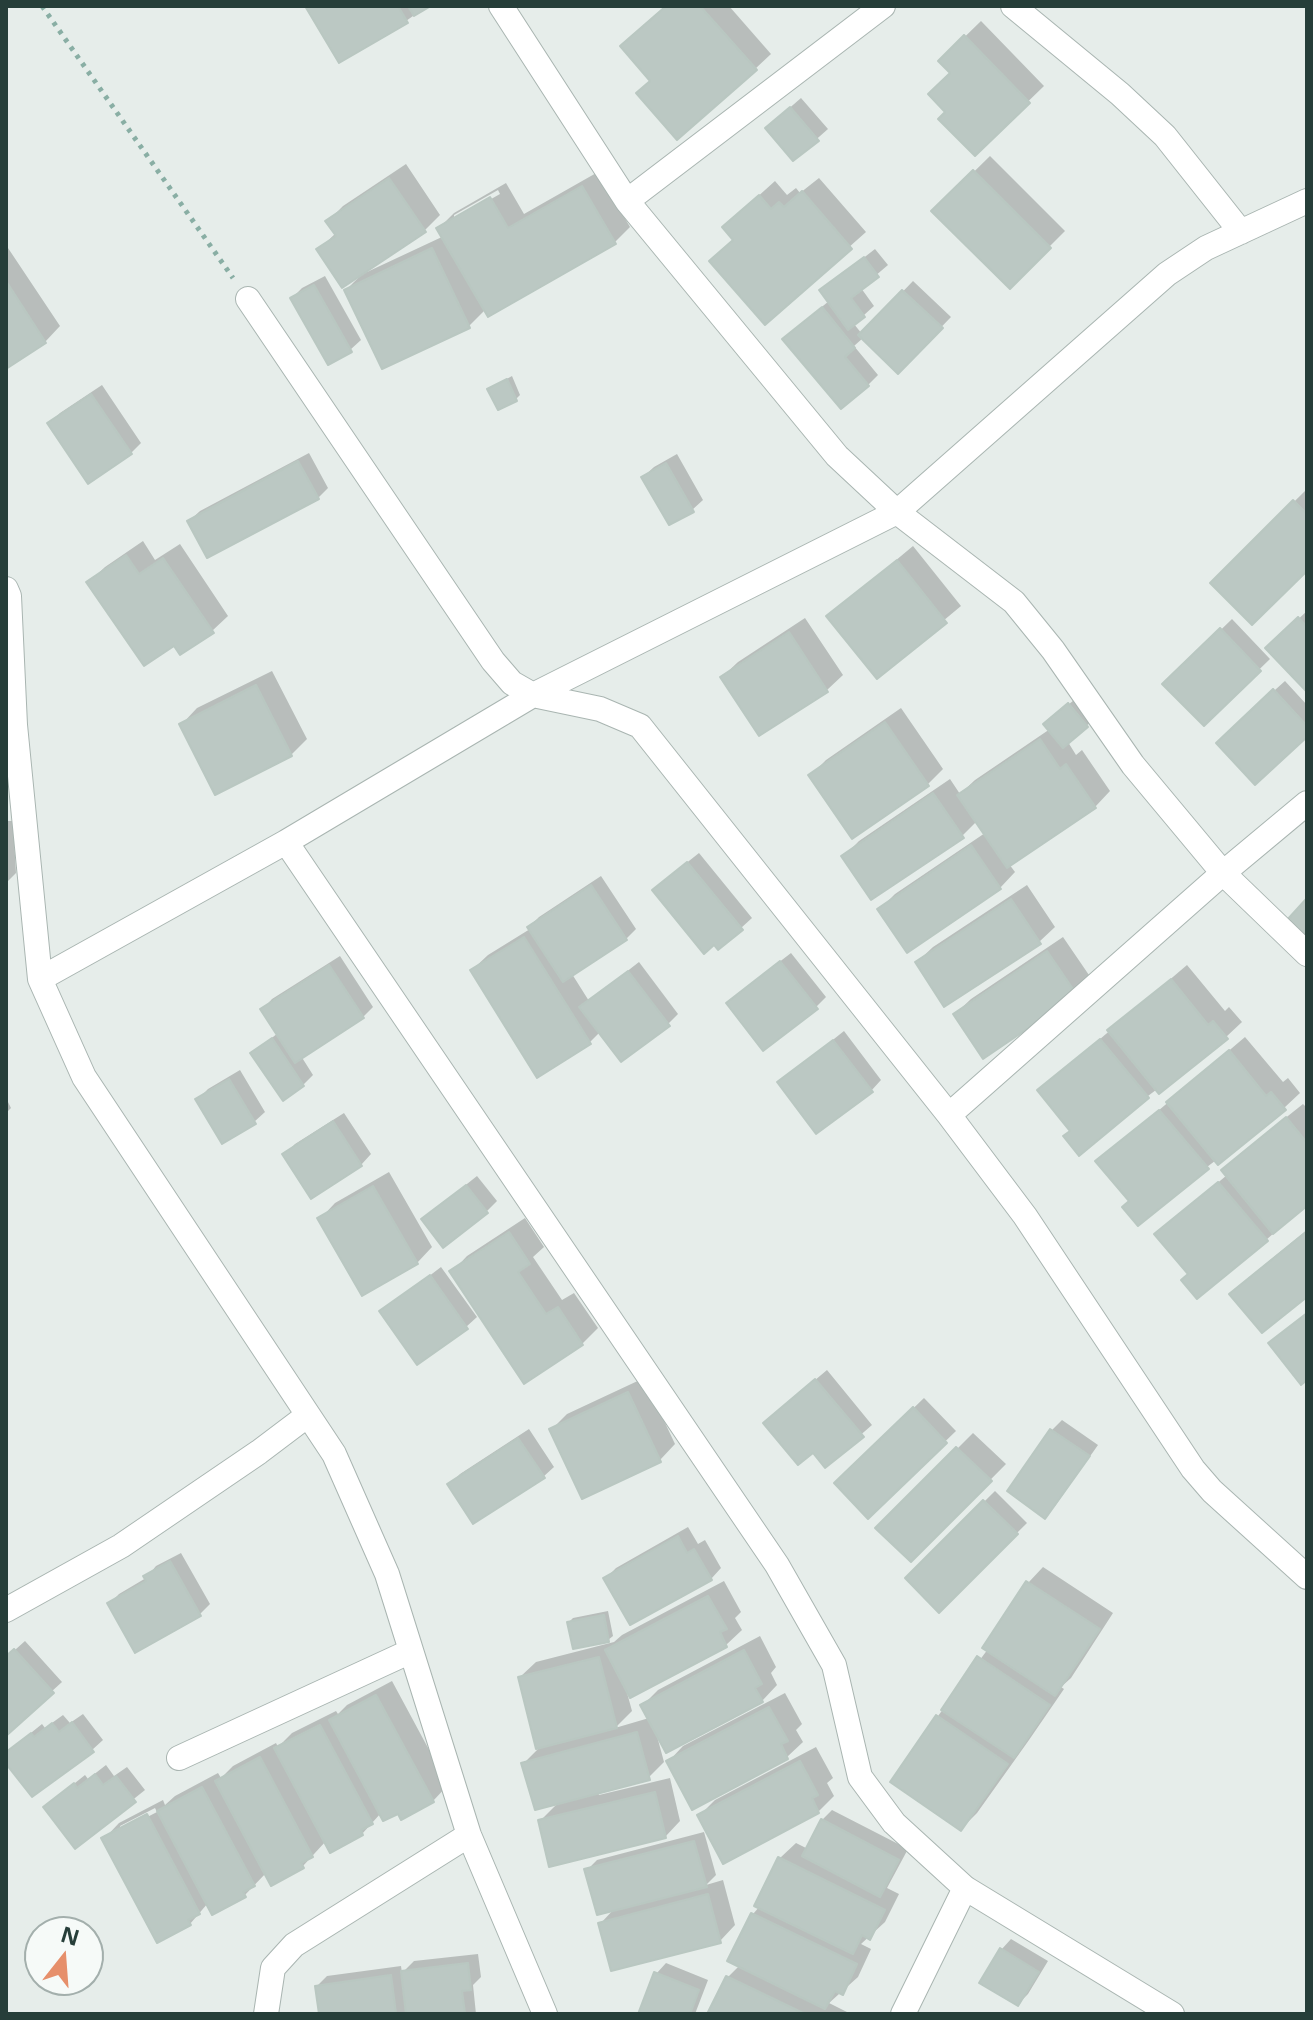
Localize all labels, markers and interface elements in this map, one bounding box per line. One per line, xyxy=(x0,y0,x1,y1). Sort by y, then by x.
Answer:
north arrow xyxy=(24,1916,104,1996)
text: N xyxy=(57,1918,83,1952)

